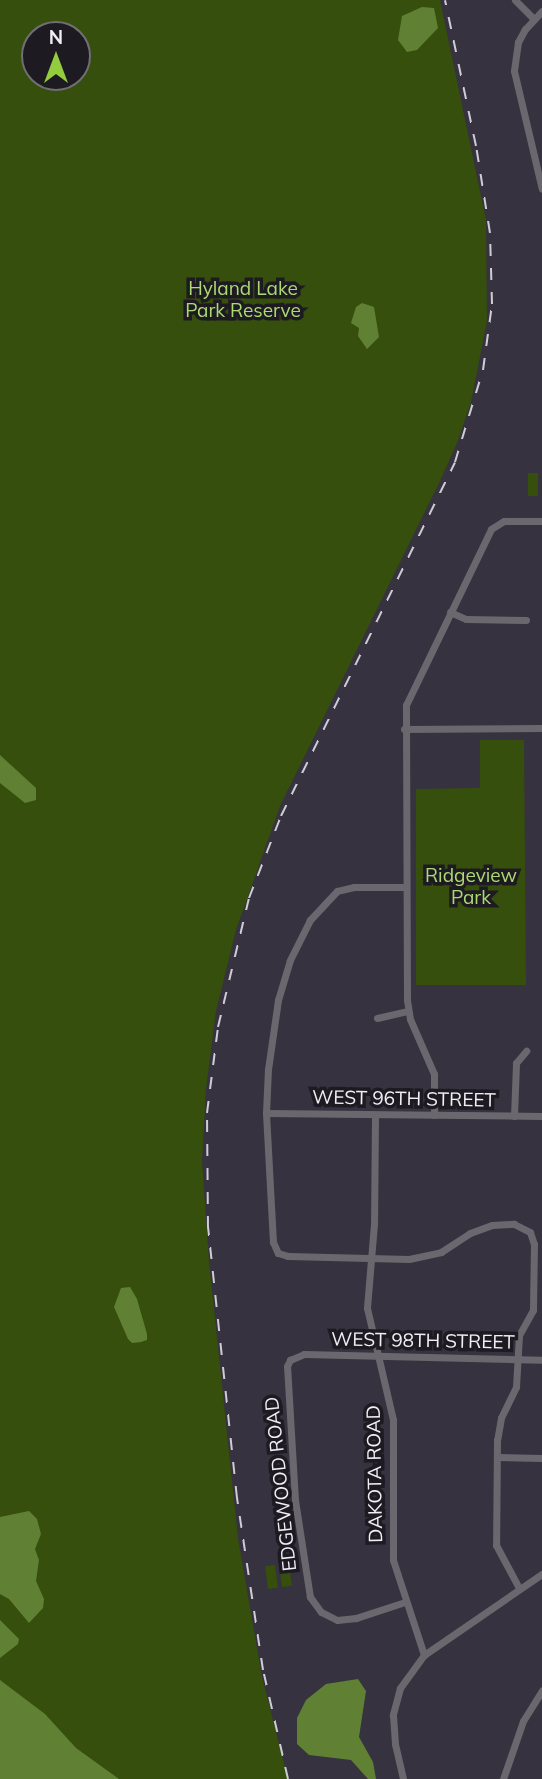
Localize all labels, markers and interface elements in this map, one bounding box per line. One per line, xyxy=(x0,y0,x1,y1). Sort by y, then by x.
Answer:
north arrow xyxy=(21,21,91,91)
text: N xyxy=(49,25,63,49)
park label: Hyland Lake Park Reserve xyxy=(185,278,301,322)
park label: Ridgeview Park xyxy=(425,865,517,909)
street label: WEST 96TH STREET xyxy=(312,1086,496,1112)
street label: WEST 98TH STREET xyxy=(331,1328,515,1354)
street label: EDGEWOOD ROAD xyxy=(261,1396,301,1572)
street label: DAKOTA ROAD xyxy=(362,1405,388,1543)

